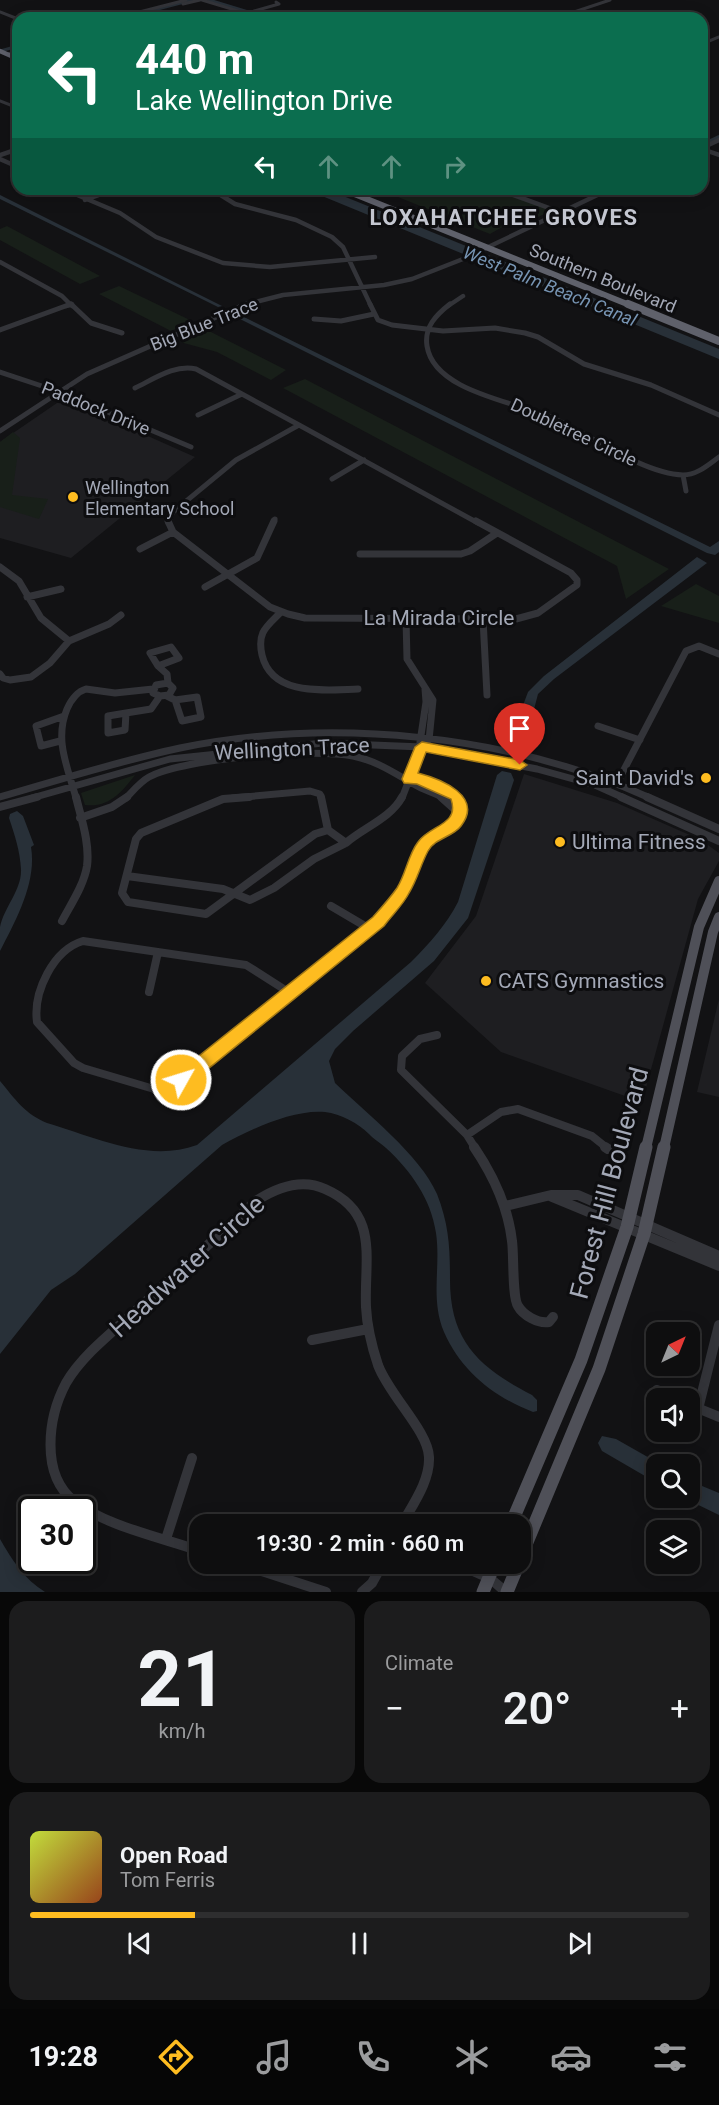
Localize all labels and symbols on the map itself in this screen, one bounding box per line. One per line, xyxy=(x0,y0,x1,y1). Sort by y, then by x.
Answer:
district label: LOXAHATCHEE GROVES xyxy=(370,205,638,230)
street label: Southern Boulevard xyxy=(527,239,679,317)
water label: West Palm Beach Canal xyxy=(460,242,640,331)
street label: Big Blue Trace xyxy=(147,293,261,355)
street label: Paddock Drive xyxy=(39,377,153,439)
street label: Doubletree Circle xyxy=(508,394,640,470)
place label: Wellington Elementary School xyxy=(85,477,234,519)
marker: Wellington Elementary School xyxy=(66,490,80,504)
street label: La Mirada Circle xyxy=(364,606,514,630)
pin xyxy=(494,703,545,765)
street label: Wellington Trace xyxy=(214,733,370,765)
place label: Saint David's xyxy=(575,766,694,790)
marker: Saint David's xyxy=(699,771,713,785)
place label: Ultima Fitness xyxy=(572,830,706,854)
marker: Ultima Fitness xyxy=(553,835,567,849)
place label: CATS Gymnastics xyxy=(498,969,664,993)
marker: CATS Gymnastics xyxy=(479,974,493,988)
position arrow xyxy=(149,1048,213,1112)
street label: Forest Hill Boulevard xyxy=(564,1064,654,1302)
street label: Headwater Circle xyxy=(103,1189,271,1343)
north arrow xyxy=(646,1322,700,1376)
speed limit sign: 30 xyxy=(18,1496,96,1574)

